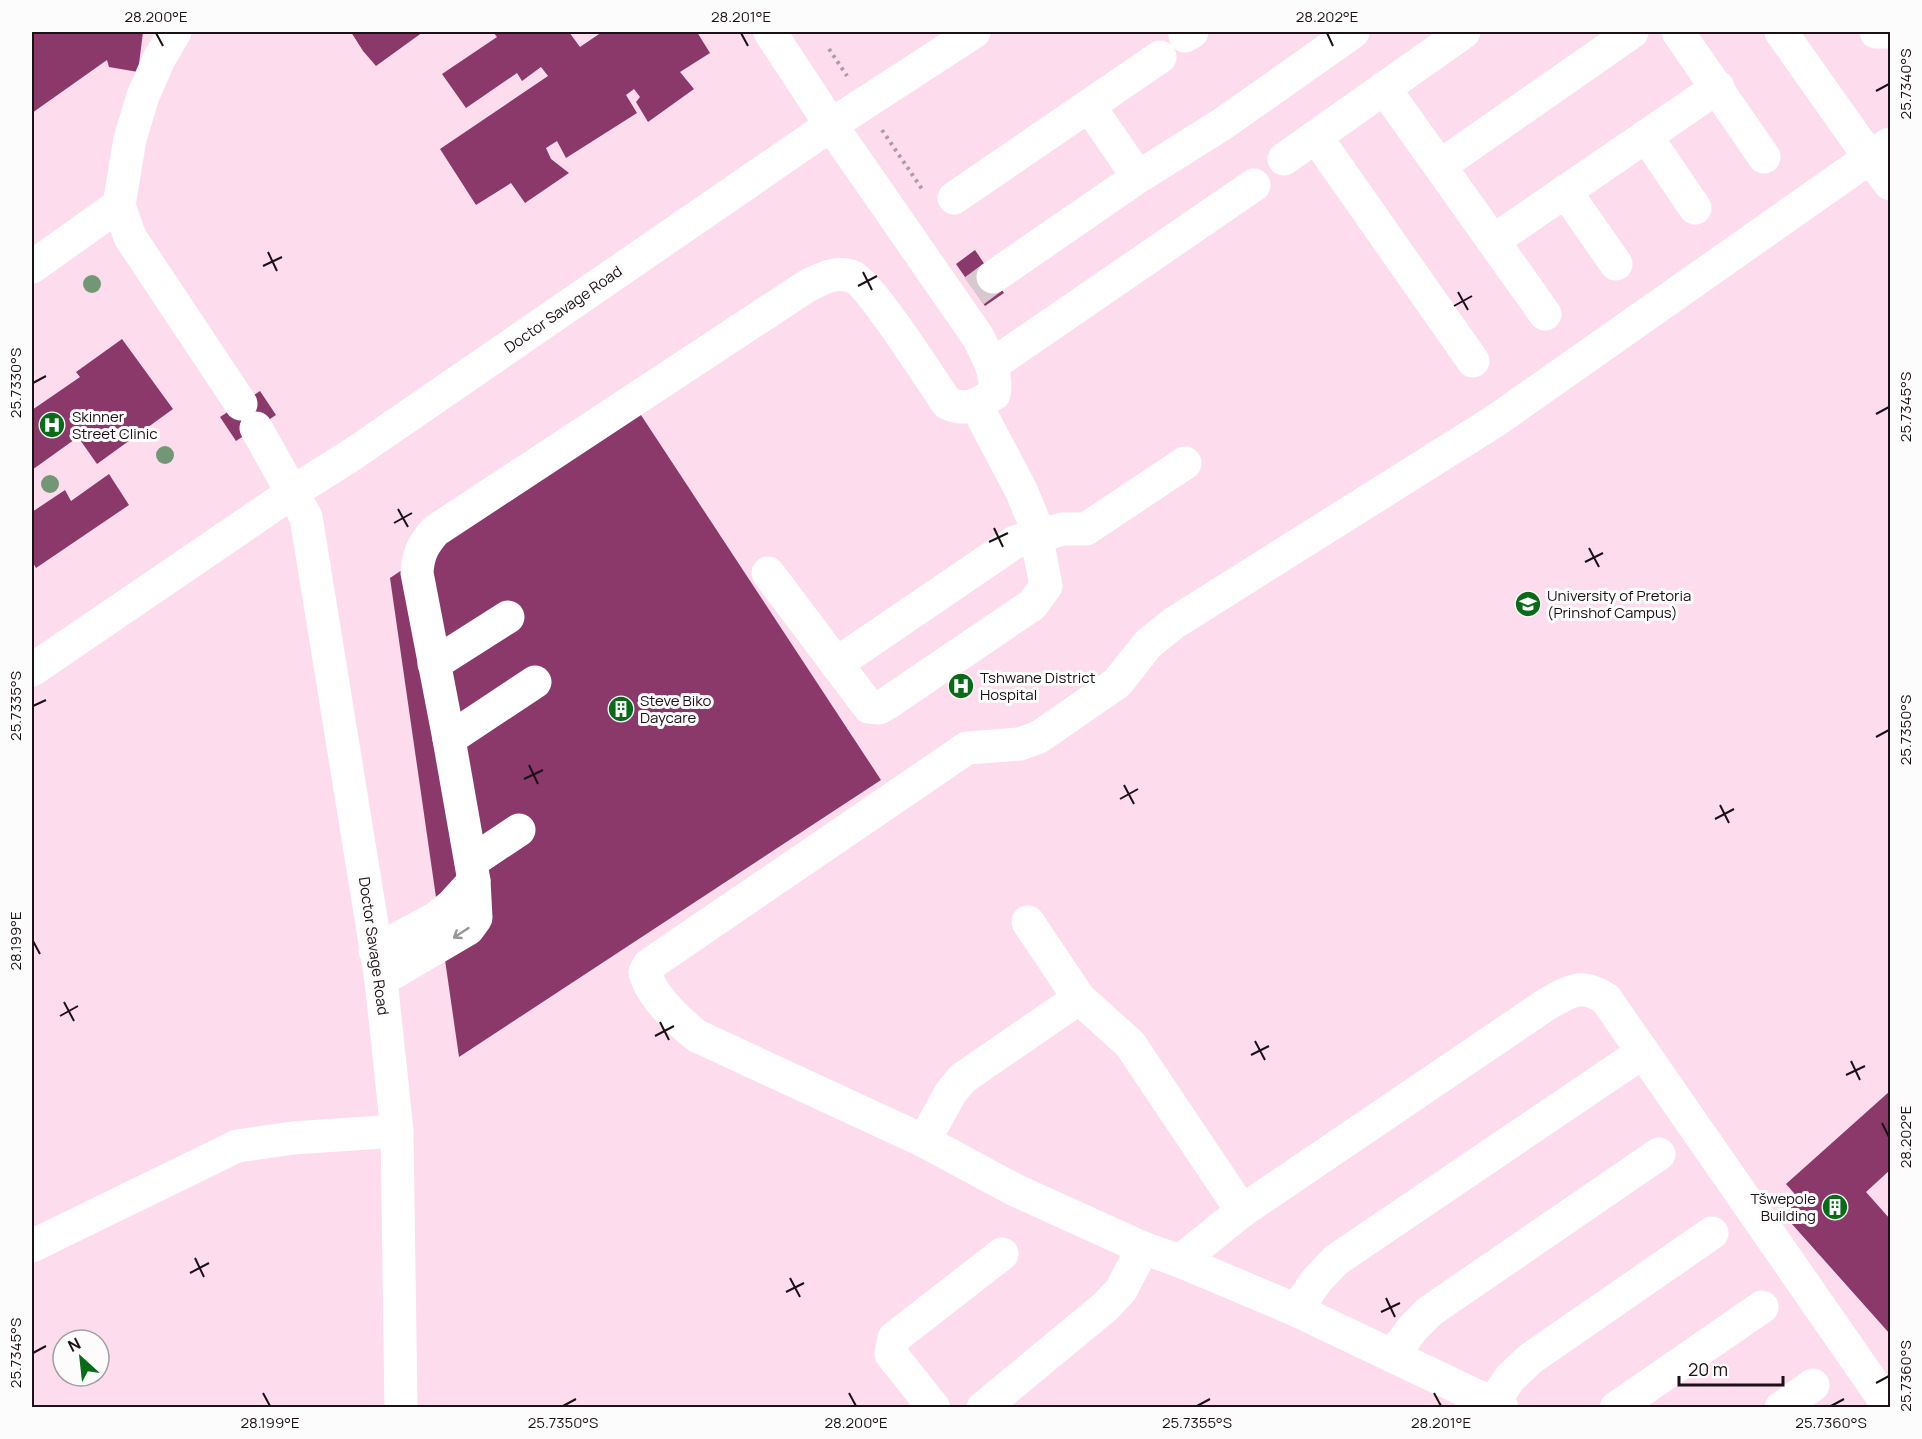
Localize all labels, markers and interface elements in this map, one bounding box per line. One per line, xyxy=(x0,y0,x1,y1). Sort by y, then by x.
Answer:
text: 28.200°E xyxy=(124,6,188,27)
text: 28.201°E xyxy=(711,6,771,27)
text: 28.202°E xyxy=(1296,6,1358,27)
text: 25.7340°S xyxy=(1895,49,1916,119)
street label: Doctor Savage Road xyxy=(500,260,626,358)
text: 25.7330°S xyxy=(5,348,26,418)
text: 25.7345°S xyxy=(1895,372,1916,442)
place label: Skinner Street Clinic xyxy=(72,406,158,444)
hospital icon: Skinner Street Clinic xyxy=(37,410,67,440)
place label: University of Pretoria (Prinshof Campus) xyxy=(1547,585,1691,623)
school or university icon: University of Pretoria (Prinshof Campus) xyxy=(1513,589,1543,619)
place label: Tshwane District Hospital xyxy=(980,667,1096,705)
text: 25.7335°S xyxy=(5,671,26,741)
hospital icon: Tshwane District Hospital xyxy=(946,671,976,701)
place label: Steve Biko Daycare xyxy=(640,690,711,728)
building icon: Steve Biko Daycare xyxy=(606,694,636,724)
text: 25.7350°S xyxy=(1895,695,1916,765)
street label: Doctor Savage Road xyxy=(354,876,394,1016)
text: 28.199°E xyxy=(5,911,26,971)
one-way arrow xyxy=(453,927,470,939)
text: 28.202°E xyxy=(1895,1106,1916,1168)
place label: Tšwepole Building xyxy=(1751,1188,1816,1226)
building icon: Tšwepole Building xyxy=(1820,1192,1850,1222)
text: 25.7345°S xyxy=(5,1318,26,1388)
north arrow xyxy=(51,1328,111,1388)
text: N xyxy=(64,1332,84,1357)
text: 25.7360°S xyxy=(1895,1340,1916,1412)
scale bar xyxy=(1679,1349,1782,1387)
text: 20 m xyxy=(1688,1357,1728,1381)
text: 28.199°E xyxy=(240,1412,300,1433)
text: 25.7350°S xyxy=(528,1412,598,1433)
text: 28.200°E xyxy=(824,1412,888,1433)
text: 25.7355°S xyxy=(1162,1412,1232,1433)
text: 28.201°E xyxy=(1411,1412,1471,1433)
text: 25.7360°S xyxy=(1795,1412,1867,1433)

